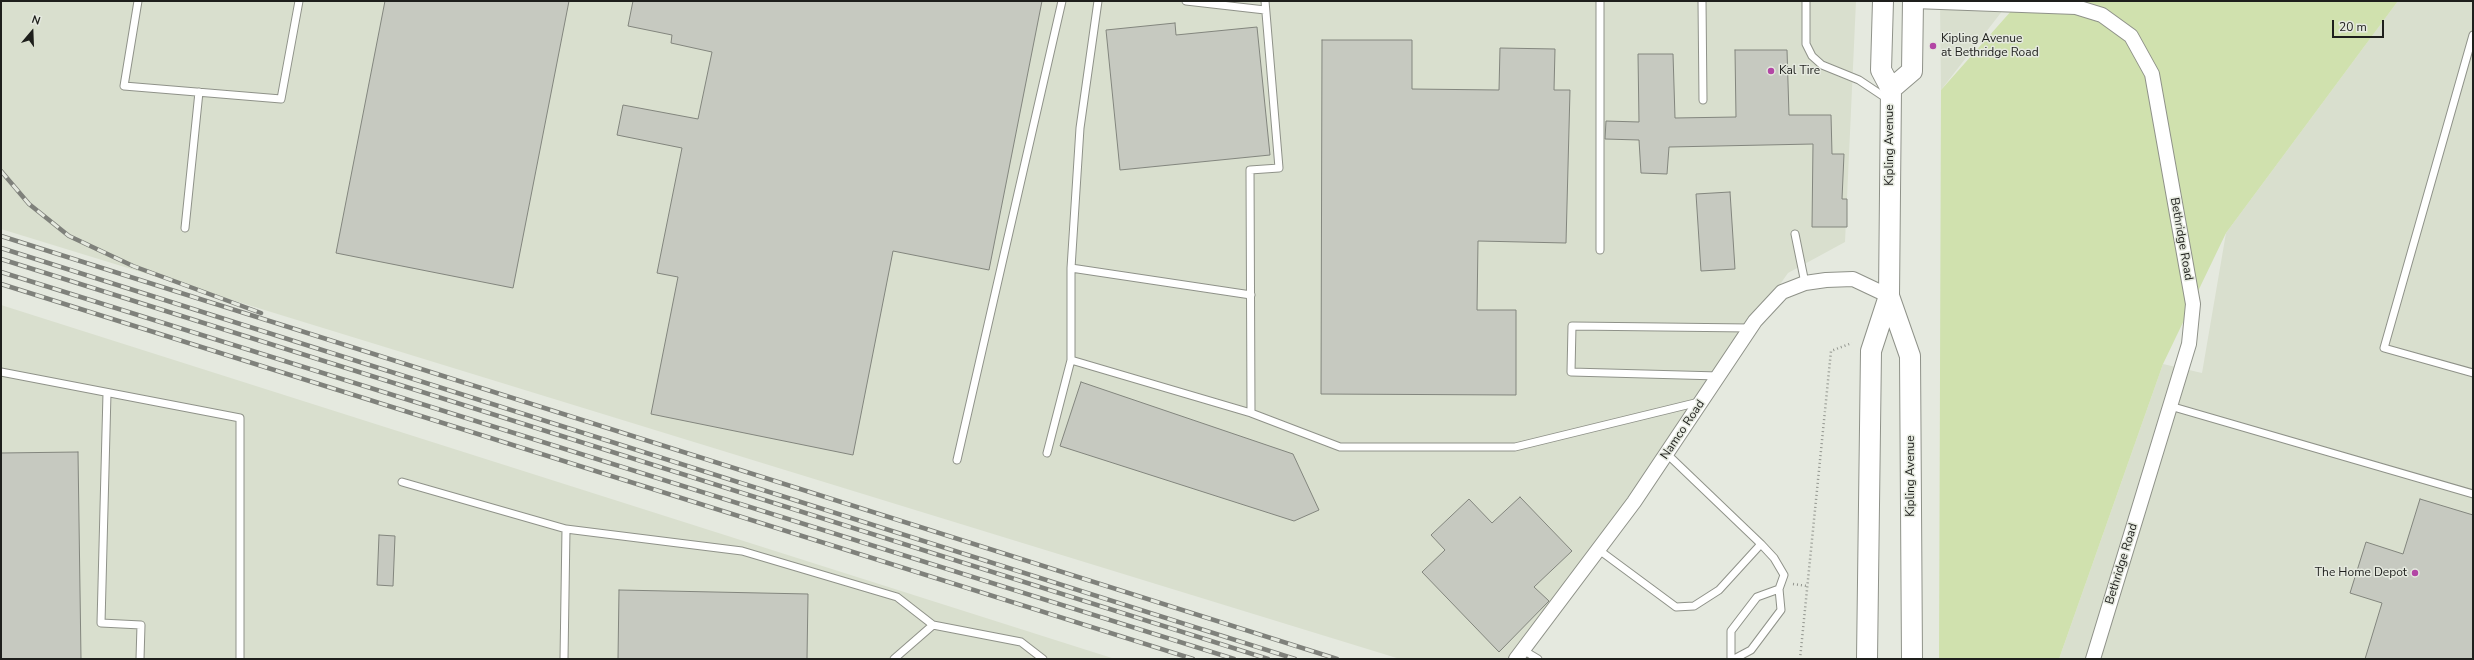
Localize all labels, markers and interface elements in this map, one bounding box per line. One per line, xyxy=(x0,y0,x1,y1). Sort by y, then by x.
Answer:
north arrow xyxy=(12,12,52,52)
text: N xyxy=(30,12,42,29)
scale bar xyxy=(2334,12,2386,38)
text: 20 m xyxy=(2339,19,2367,35)
place label: Kipling Avenue at Bethridge Road xyxy=(1941,32,2039,60)
marker: Kipling Avenue at Bethridge Road xyxy=(1928,41,1938,51)
place label: Kal Tire xyxy=(1779,64,1820,78)
marker: Kal Tire xyxy=(1766,66,1776,76)
street label: Kipling Avenue xyxy=(1883,104,1897,186)
street label: Bethridge Road xyxy=(2167,196,2195,282)
street label: Namco Road xyxy=(1658,398,1708,462)
street label: Kipling Avenue xyxy=(1904,435,1918,517)
street label: Bethridge Road xyxy=(2103,522,2141,606)
place label: The Home Depot xyxy=(2315,566,2407,580)
marker: The Home Depot xyxy=(2410,568,2420,578)

